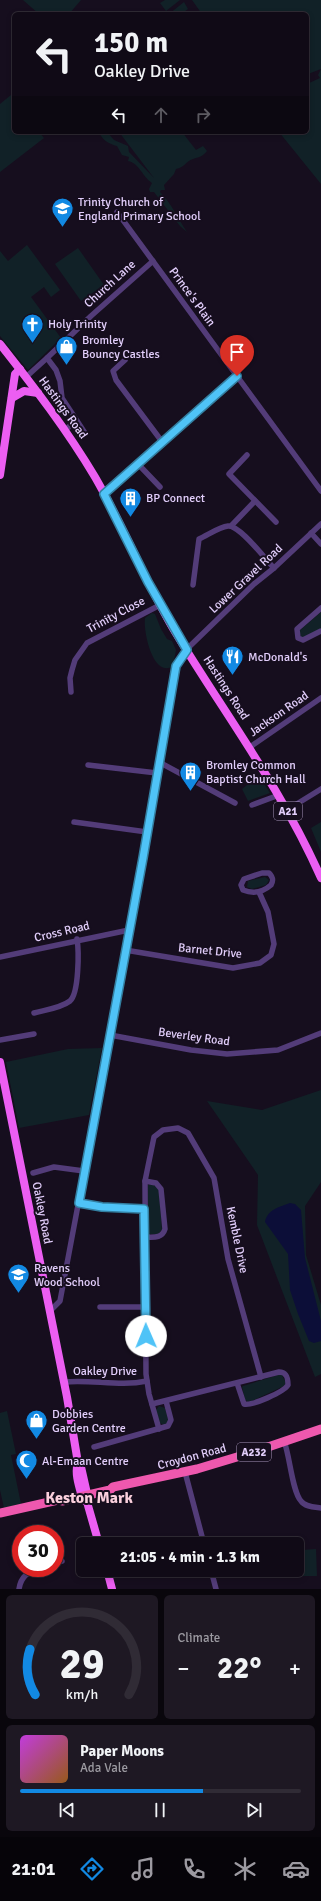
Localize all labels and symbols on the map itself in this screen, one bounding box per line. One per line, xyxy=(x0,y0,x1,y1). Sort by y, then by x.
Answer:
place label: Trinity Church of England Primary School xyxy=(78,195,201,224)
school or university icon: Trinity Church of England Primary School xyxy=(49,196,75,229)
street label: Church Lane xyxy=(81,257,139,311)
street label: Prince's Plain xyxy=(166,265,218,329)
church icon: Holy Trinity xyxy=(19,311,45,344)
place label: Holy Trinity xyxy=(48,317,107,332)
place label: Bromley Bouncy Castles xyxy=(82,333,160,362)
shop icon: Bromley Bouncy Castles xyxy=(53,334,79,367)
pin xyxy=(220,335,254,376)
street label: Hastings Road xyxy=(35,374,91,442)
building icon: BP Connect xyxy=(118,485,144,518)
place label: BP Connect xyxy=(146,491,205,506)
street label: Lower Gravel Road xyxy=(206,541,286,617)
street label: Trinity Close xyxy=(84,593,148,637)
restaurant icon: McDonald's xyxy=(219,644,245,677)
place label: McDonald's xyxy=(248,650,308,665)
street label: Hastings Road xyxy=(200,653,252,723)
street label: Jackson Road xyxy=(246,688,312,740)
place label: Bromley Common Baptist Church Hall xyxy=(206,758,306,787)
building icon: Bromley Common Baptist Church Hall xyxy=(178,759,204,792)
road number: A21 xyxy=(274,802,302,820)
street label: Cross Road xyxy=(33,918,91,946)
street label: Barnet Drive xyxy=(177,940,243,962)
street label: Beverley Road xyxy=(157,1025,231,1049)
street label: Oakley Road xyxy=(29,1181,55,1245)
street label: Kemble Drive xyxy=(223,1205,251,1275)
place label: Ravens Wood School xyxy=(34,1261,101,1290)
school or university icon: Ravens Wood School xyxy=(5,1262,31,1295)
position arrow xyxy=(125,1315,167,1357)
street label: Oakley Drive xyxy=(73,1364,137,1379)
place label: Dobbies Garden Centre xyxy=(52,1407,126,1436)
shop icon: Dobbies Garden Centre xyxy=(23,1408,49,1441)
street label: Croydon Road xyxy=(156,1441,228,1473)
road number: A232 xyxy=(237,1443,271,1461)
mosque icon: Al-Emaan Centre xyxy=(14,1448,40,1481)
place label: Al-Emaan Centre xyxy=(42,1454,129,1469)
district label: Keston Mark xyxy=(45,1488,133,1508)
speed limit sign: 30 xyxy=(12,1525,64,1577)

